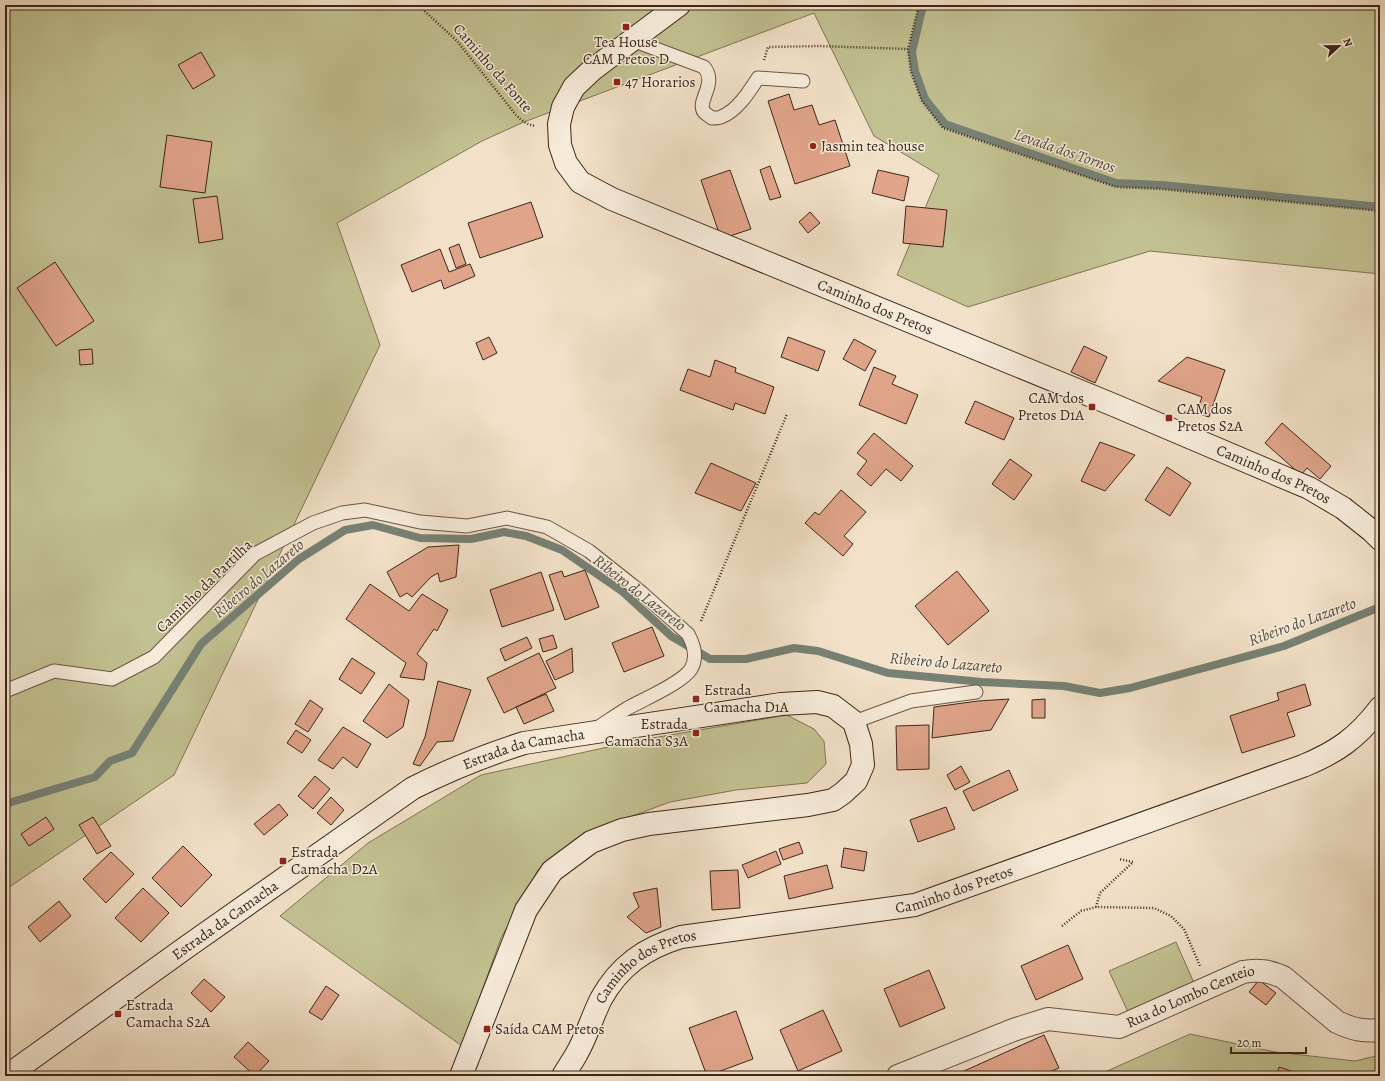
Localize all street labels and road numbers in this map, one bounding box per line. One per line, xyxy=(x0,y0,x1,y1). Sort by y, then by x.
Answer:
street label: Caminho da Fonte xyxy=(449,19,538,117)
street label: Caminho dos Pretos xyxy=(814,274,936,340)
street label: Caminho dos Pretos xyxy=(1213,440,1334,509)
street label: Caminho da Partilha xyxy=(152,535,256,637)
street label: Estrada da Camacha xyxy=(460,724,586,774)
street label: Caminho dos Pretos xyxy=(894,861,1016,918)
street label: Estrada da Camacha xyxy=(168,876,282,964)
street label: Caminho dos Pretos xyxy=(590,925,698,1007)
street label: Rua do Lombo Centeio xyxy=(1123,961,1256,1033)

